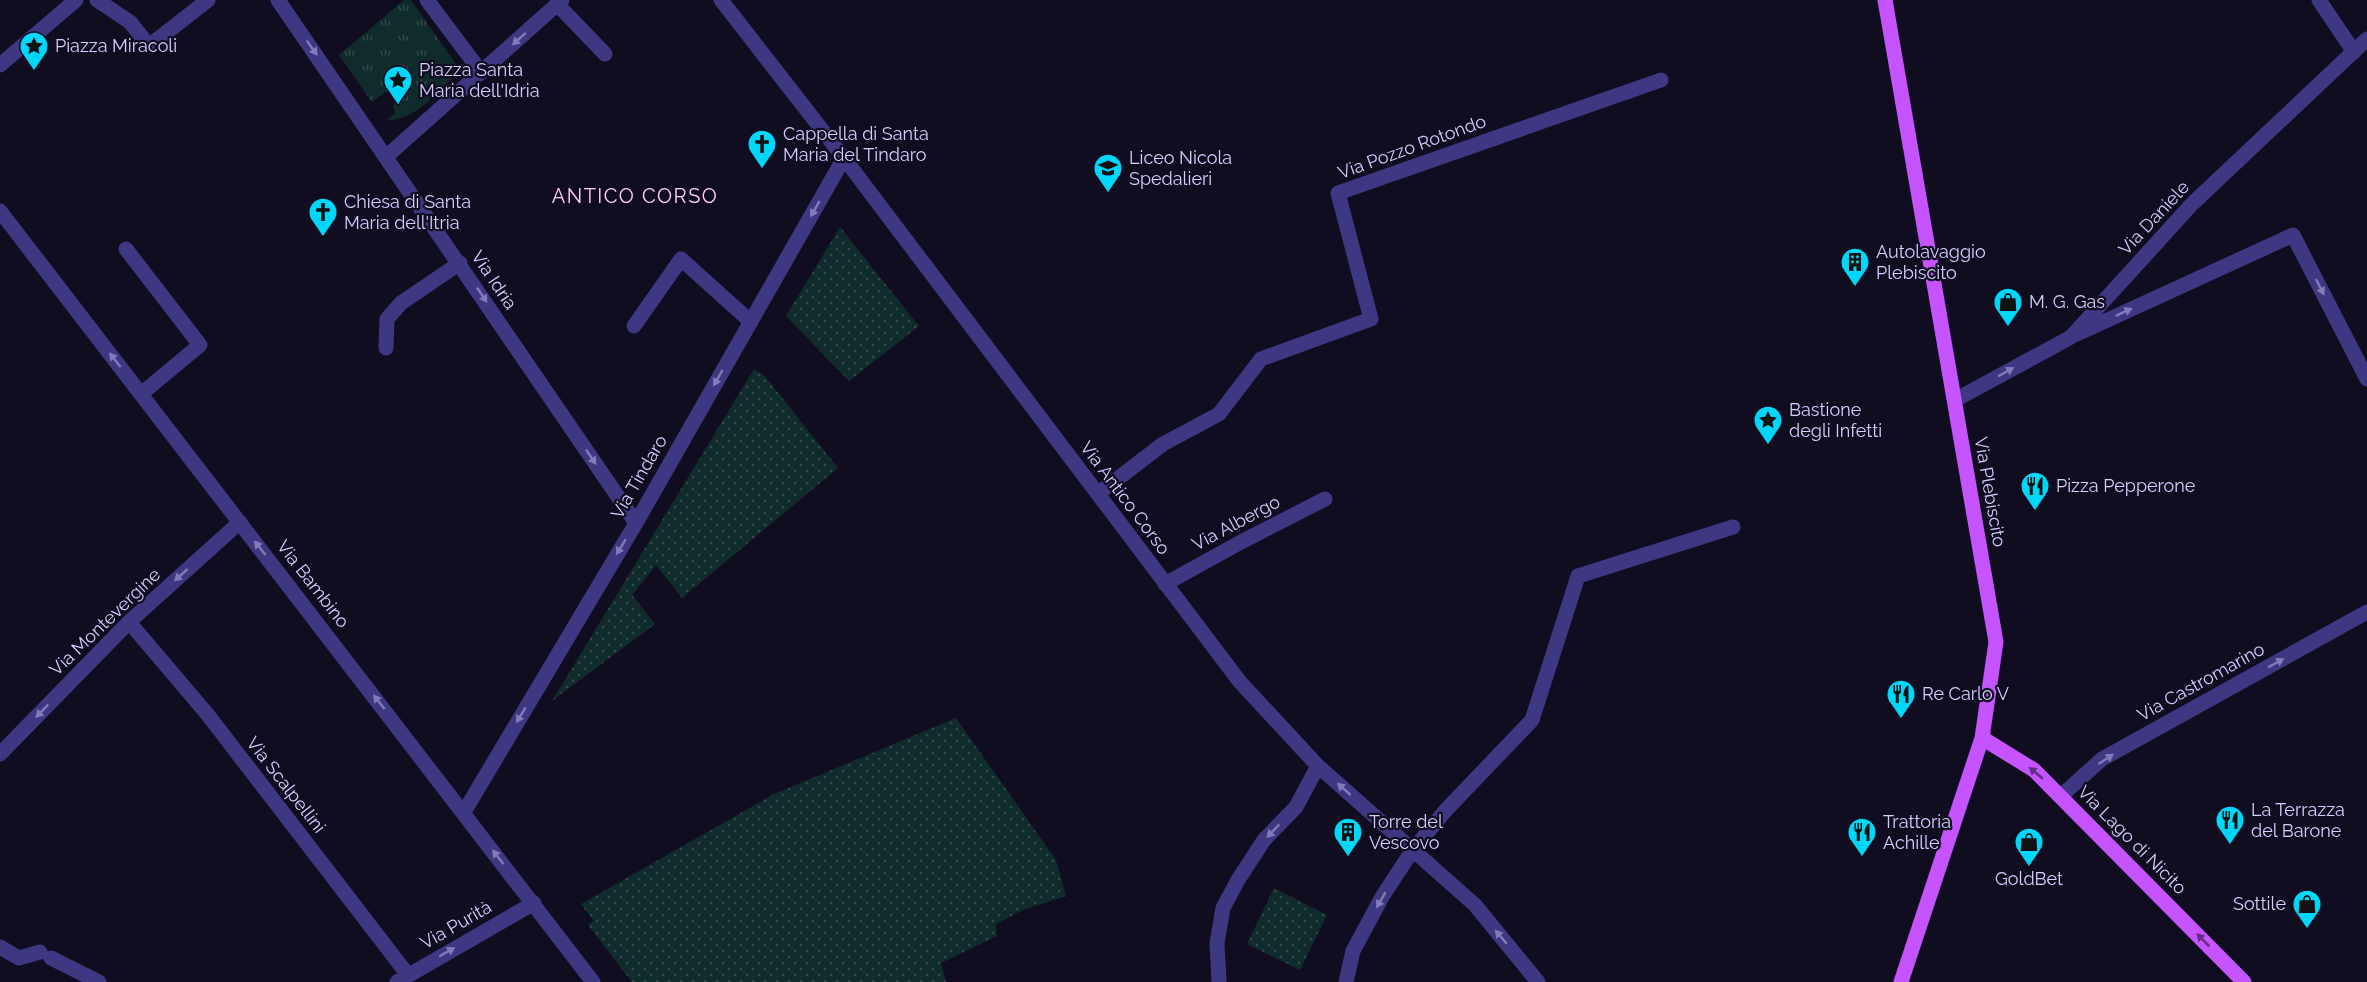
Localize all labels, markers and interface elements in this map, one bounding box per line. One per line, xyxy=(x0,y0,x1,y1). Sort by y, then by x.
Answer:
place icon: Piazza Miracoli xyxy=(18,30,50,72)
one-way arrow xyxy=(511,32,526,46)
place label: Piazza Miracoli xyxy=(55,35,177,56)
one-way arrow xyxy=(306,40,317,56)
place label: Piazza Santa Maria dell'Idria xyxy=(419,59,540,101)
place icon: Piazza Santa Maria dell'Idria xyxy=(382,64,414,106)
street label: Via Pozzo Rotondo xyxy=(1335,110,1489,183)
place label: Cappella di Santa Maria del Tindaro xyxy=(783,123,929,165)
church icon: Cappella di Santa Maria del Tindaro xyxy=(746,128,778,170)
place label: Liceo Nicola Spedalieri xyxy=(1129,147,1232,189)
school or university icon: Liceo Nicola Spedalieri xyxy=(1092,152,1124,194)
street label: Via Daniele xyxy=(2114,176,2194,259)
district label: ANTICO CORSO xyxy=(552,184,718,208)
place label: Chiesa di Santa Maria dell'Itria xyxy=(344,191,471,233)
church icon: Chiesa di Santa Maria dell'Itria xyxy=(307,196,339,238)
one-way arrow xyxy=(810,201,821,217)
place label: Autolavaggio Plebiscito xyxy=(1876,241,1986,283)
street label: Via Idria xyxy=(467,246,522,313)
building icon: Autolavaggio Plebiscito xyxy=(1839,246,1871,288)
one-way arrow xyxy=(2315,279,2325,296)
shop icon: M. G. Gas xyxy=(1992,286,2024,328)
one-way arrow xyxy=(476,287,487,304)
place label: M. G. Gas xyxy=(2029,291,2105,312)
one-way arrow xyxy=(2116,308,2133,317)
one-way arrow xyxy=(109,353,121,369)
one-way arrow xyxy=(1998,367,2015,377)
one-way arrow xyxy=(713,370,724,386)
place label: Bastione degli Infetti xyxy=(1789,399,1882,441)
place icon: Bastione degli Infetti xyxy=(1752,404,1784,446)
street label: Via Tindaro xyxy=(606,431,671,522)
street label: Via Plebiscito xyxy=(1970,435,2011,549)
street label: Via Antico Corso xyxy=(1076,437,1175,559)
one-way arrow xyxy=(585,448,597,464)
restaurant icon: Pizza Pepperone xyxy=(2019,470,2051,512)
place label: Pizza Pepperone xyxy=(2056,475,2196,496)
street label: Via Albergo xyxy=(1188,490,1284,555)
street label: Via Bambino xyxy=(273,536,354,632)
one-way arrow xyxy=(616,539,626,556)
one-way arrow xyxy=(254,540,266,556)
street label: Via Montevergine xyxy=(45,563,165,680)
one-way arrow xyxy=(174,568,189,581)
street label: Via Castromarino xyxy=(2134,638,2268,725)
one-way arrow xyxy=(2267,658,2284,668)
restaurant icon: Re Carlo V xyxy=(1885,678,1917,720)
place label: Re Carlo V xyxy=(1922,683,2009,704)
one-way arrow xyxy=(374,695,386,710)
one-way arrow xyxy=(35,704,49,718)
one-way arrow xyxy=(516,707,527,723)
street label: Via Scalpellini xyxy=(242,733,330,837)
one-way arrow xyxy=(2097,753,2114,764)
one-way arrow xyxy=(2028,766,2044,779)
street label: Via Lago di Nicito xyxy=(2074,781,2191,899)
one-way arrow xyxy=(1337,783,1352,796)
place label: La Terrazza del Barone xyxy=(2251,799,2345,841)
restaurant icon: La Terrazza del Barone xyxy=(2214,804,2246,846)
place label: Torre del Vescovo xyxy=(1369,811,1443,853)
place label: Trattoria Achille xyxy=(1883,811,1951,853)
building icon: Torre del Vescovo xyxy=(1332,816,1364,858)
restaurant icon: Trattoria Achille xyxy=(1846,816,1878,858)
one-way arrow xyxy=(1266,823,1280,838)
shop icon: GoldBet xyxy=(2013,826,2045,868)
one-way arrow xyxy=(493,849,505,864)
place label: GoldBet xyxy=(1995,868,2063,889)
shop icon: Sottile xyxy=(2291,888,2323,930)
one-way arrow xyxy=(1375,892,1386,908)
place label: Sottile xyxy=(2233,893,2286,914)
street label: Via Purità xyxy=(417,896,495,953)
one-way arrow xyxy=(1495,930,1508,945)
one-way arrow xyxy=(2197,934,2211,948)
one-way arrow xyxy=(439,947,455,958)

